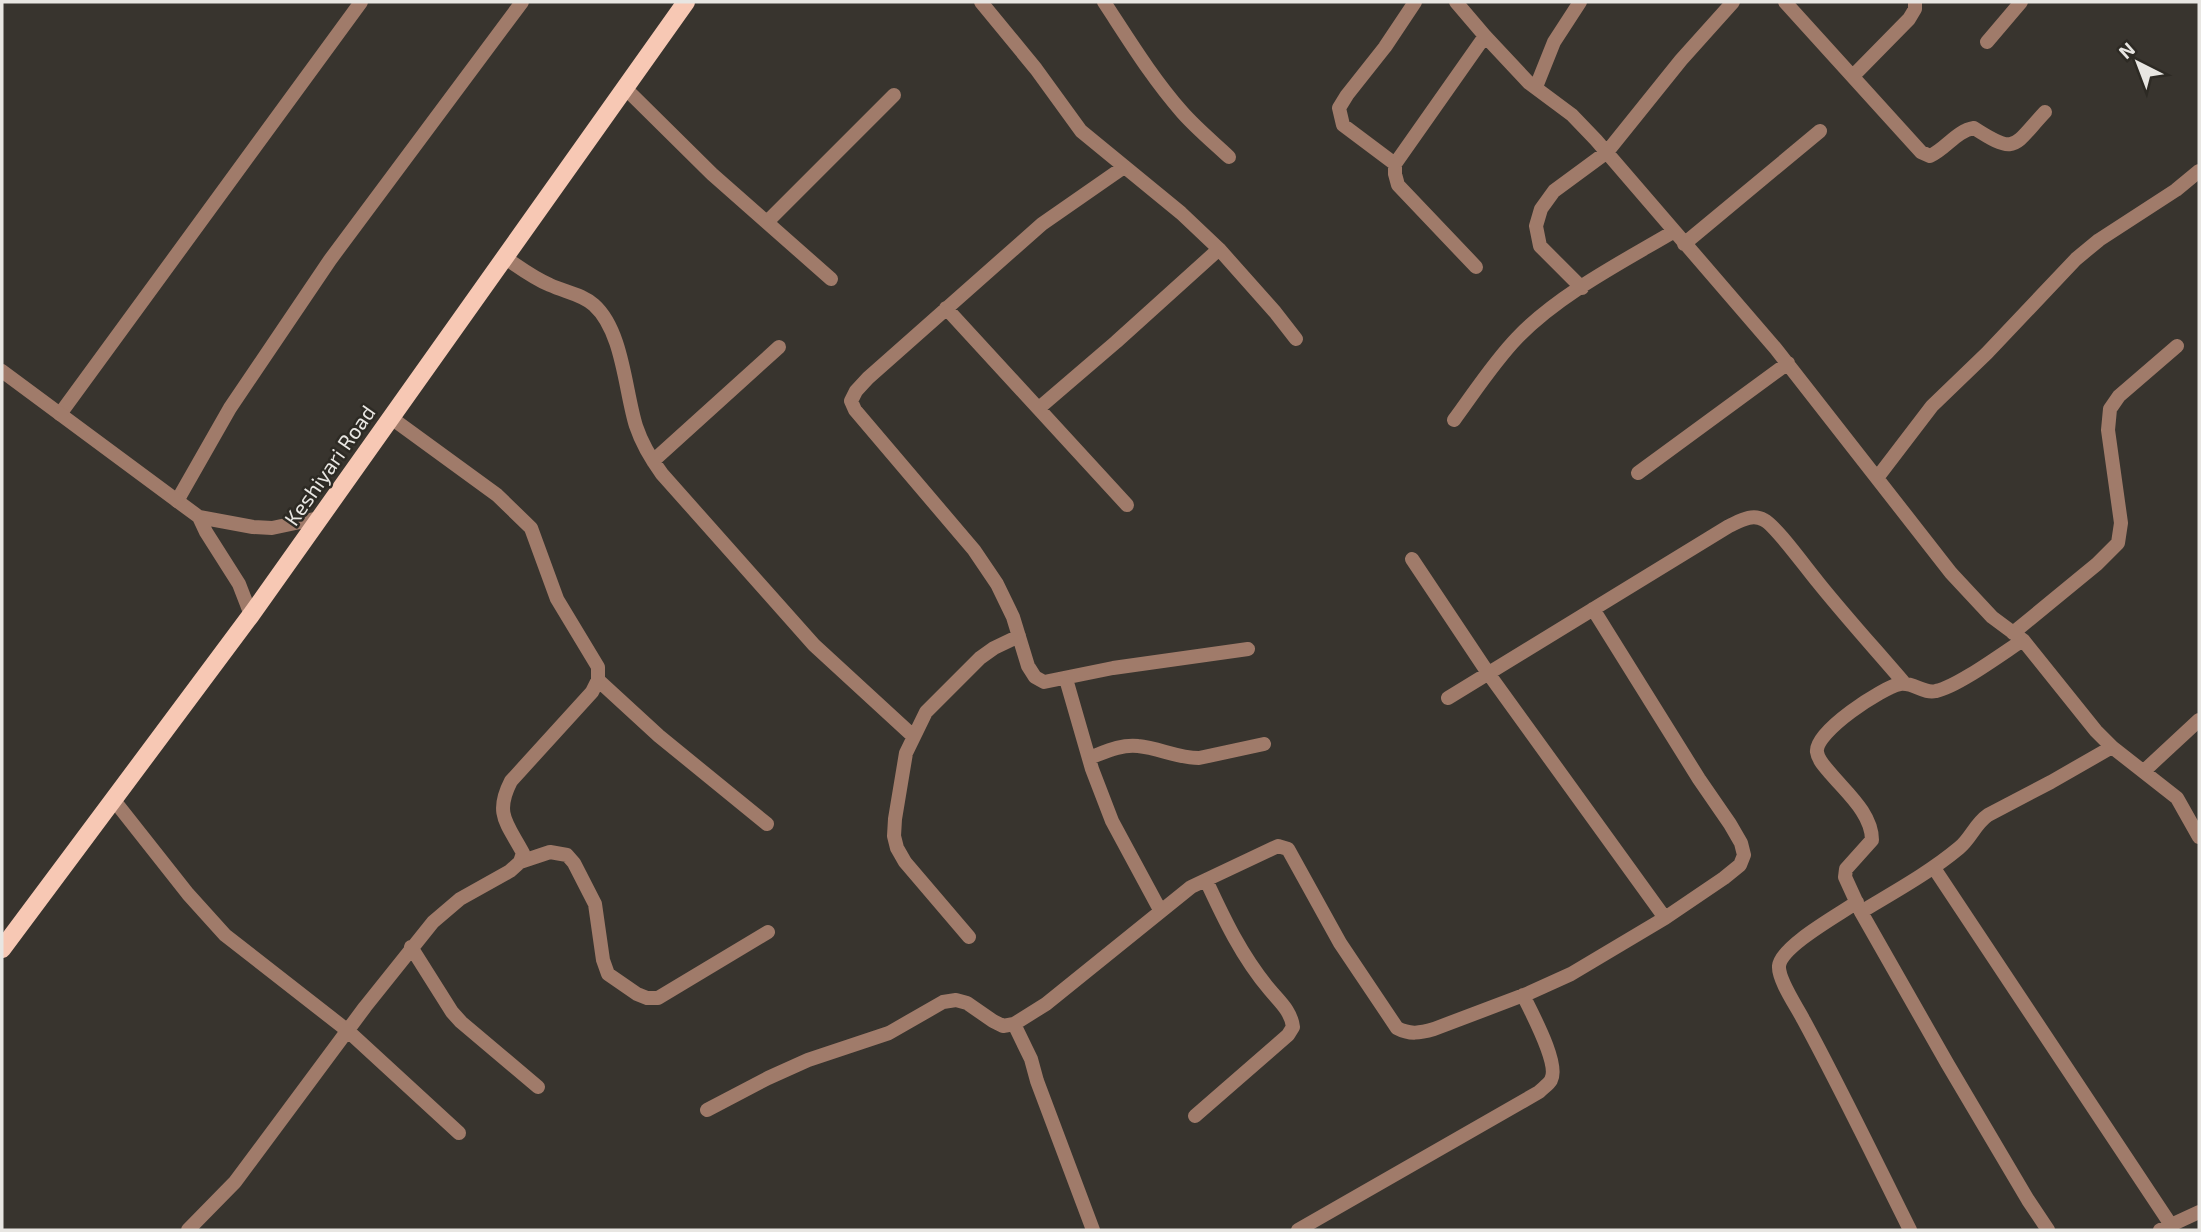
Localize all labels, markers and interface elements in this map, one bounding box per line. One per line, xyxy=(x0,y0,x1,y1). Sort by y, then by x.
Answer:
north arrow xyxy=(2103,28,2173,98)
text: N xyxy=(2113,37,2139,63)
street label: Keshiyari Road xyxy=(278,400,380,530)

